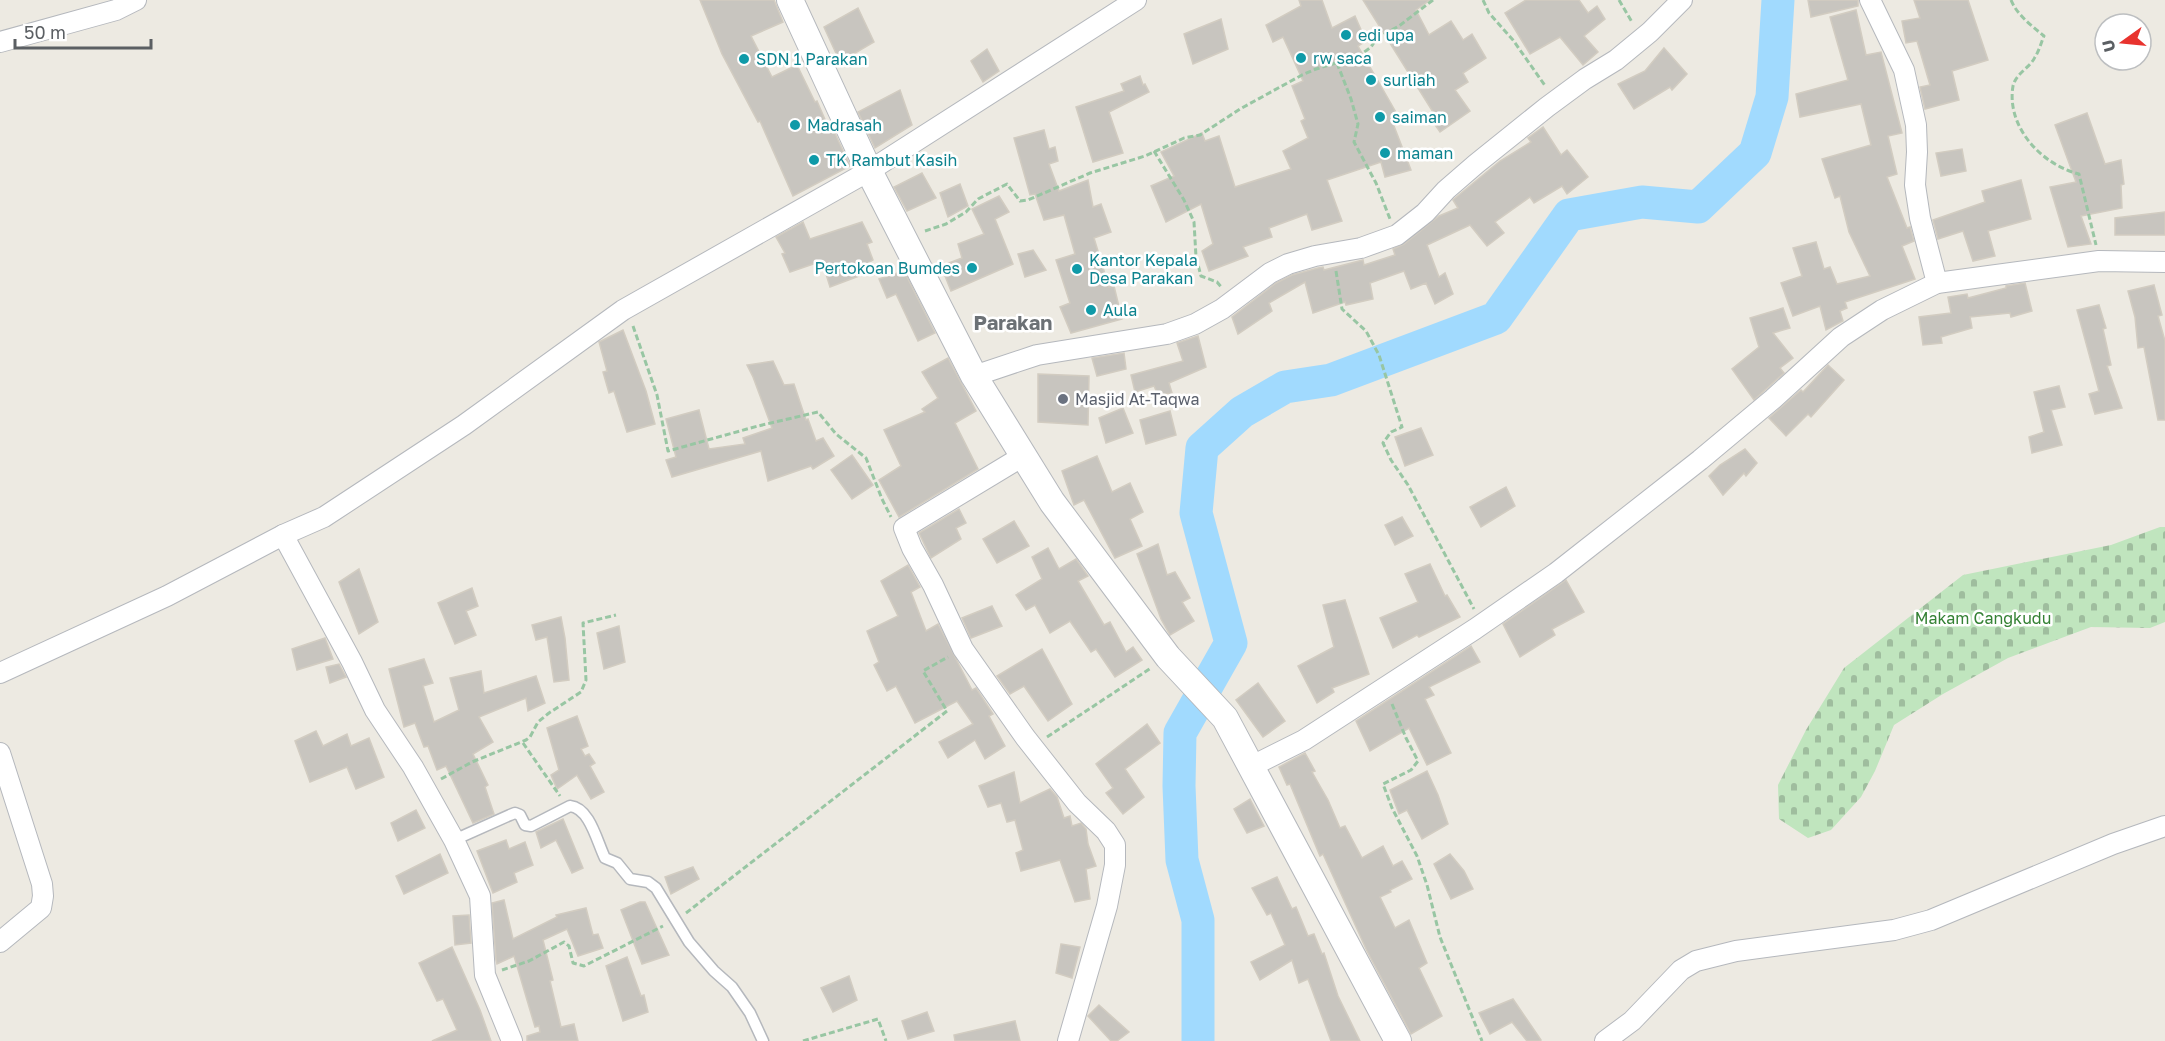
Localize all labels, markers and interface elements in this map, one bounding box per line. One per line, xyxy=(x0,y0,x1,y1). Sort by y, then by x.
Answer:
scale bar xyxy=(15,12,152,50)
north arrow xyxy=(2093,12,2153,72)
text: 50 m xyxy=(24,21,66,43)
place label: edi upa xyxy=(1358,25,1414,45)
marker: edi upa xyxy=(1339,28,1353,42)
text: U xyxy=(2097,38,2120,54)
place label: rw saca xyxy=(1313,48,1372,68)
place label: SDN 1 Parakan xyxy=(756,49,868,69)
marker: rw saca xyxy=(1294,51,1308,65)
marker: SDN 1 Parakan xyxy=(737,52,751,66)
place label: surliah xyxy=(1383,70,1436,90)
marker: surliah xyxy=(1364,73,1378,87)
place label: saiman xyxy=(1392,107,1447,127)
marker: saiman xyxy=(1373,110,1387,124)
place label: Madrasah xyxy=(807,115,882,135)
marker: Madrasah xyxy=(788,118,802,132)
place label: maman xyxy=(1397,143,1453,163)
marker: maman xyxy=(1378,146,1392,160)
place label: TK Rambut Kasih xyxy=(826,150,957,170)
marker: TK Rambut Kasih xyxy=(807,153,821,167)
place label: Kantor Kepala Desa Parakan xyxy=(1089,250,1198,288)
place label: Pertokoan Bumdes xyxy=(814,258,960,278)
marker: Pertokoan Bumdes xyxy=(965,261,979,275)
marker: Kantor Kepala Desa Parakan xyxy=(1070,262,1084,276)
place label: Aula xyxy=(1103,300,1137,320)
marker: Aula xyxy=(1084,303,1098,317)
district label: Parakan xyxy=(974,310,1052,334)
place label: Masjid At-Taqwa xyxy=(1075,389,1200,409)
marker: Masjid At-Taqwa xyxy=(1056,392,1070,406)
park label: Makam Cangkudu xyxy=(1915,608,2051,628)

